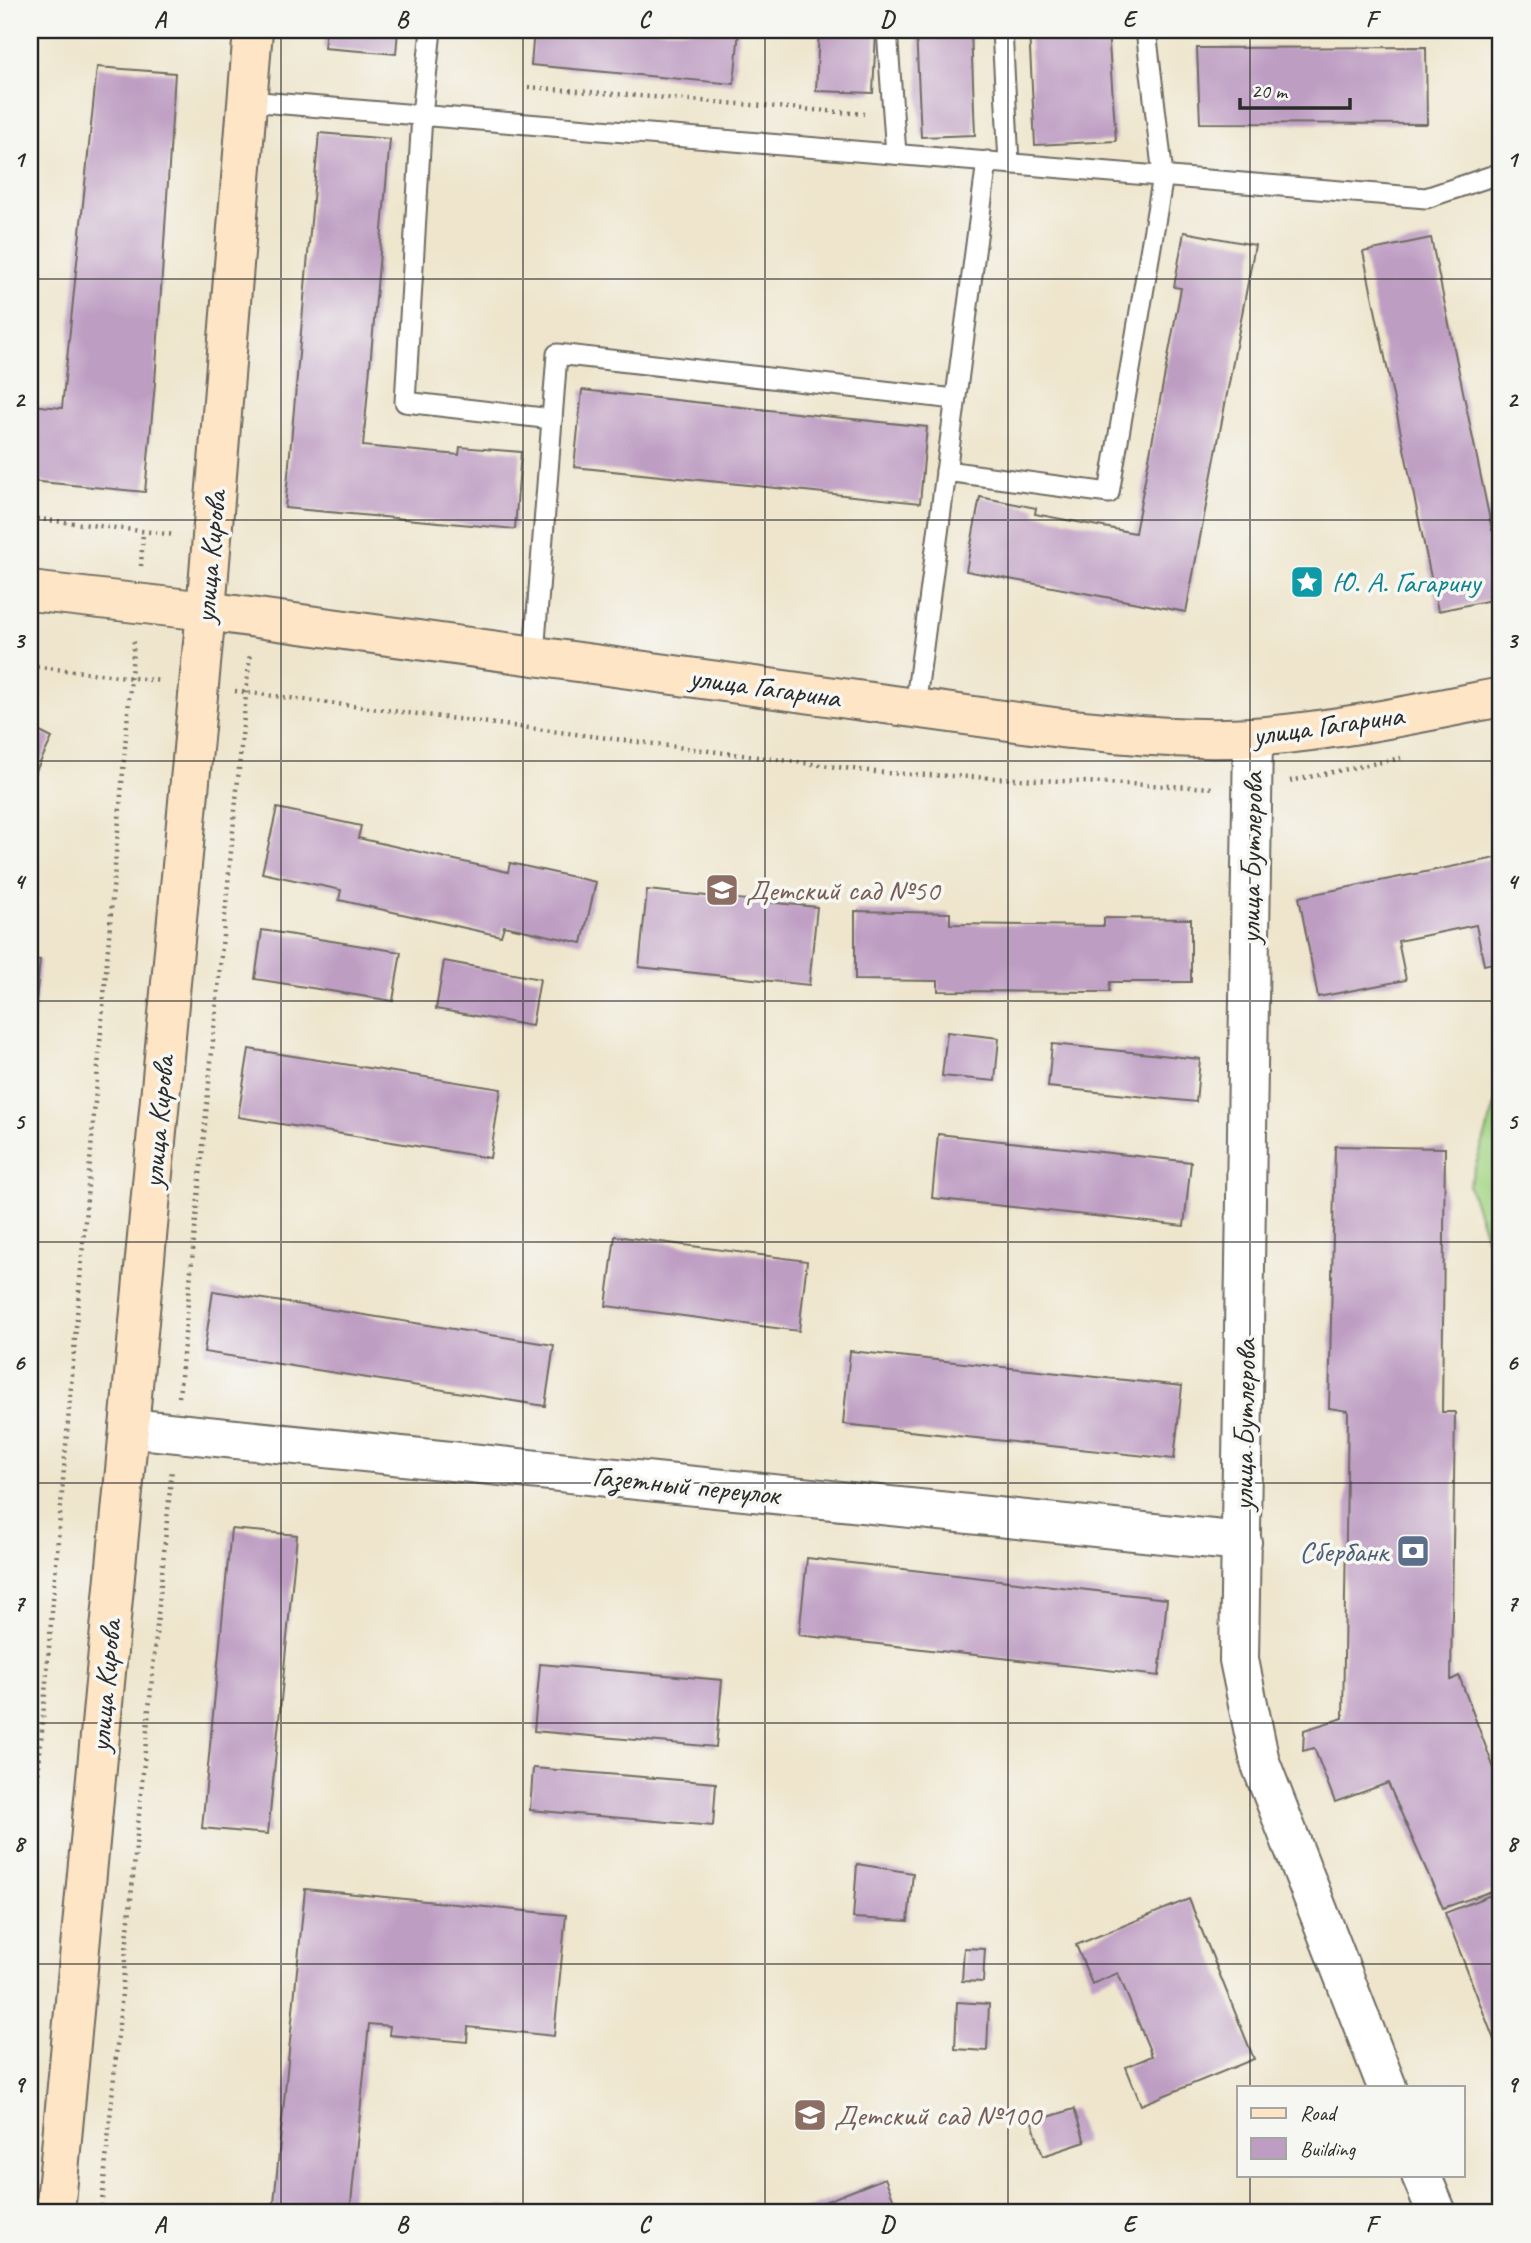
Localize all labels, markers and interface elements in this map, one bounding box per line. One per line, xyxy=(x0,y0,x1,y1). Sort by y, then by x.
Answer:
text: A xyxy=(154,5,168,34)
text: B xyxy=(396,5,410,34)
text: C xyxy=(639,5,653,34)
text: D xyxy=(880,5,896,34)
text: E xyxy=(1123,5,1139,34)
text: F xyxy=(1366,5,1382,34)
scale bar xyxy=(1240,66,1351,110)
text: 20 m xyxy=(1251,78,1289,104)
text: 1 xyxy=(14,145,27,174)
text: 1 xyxy=(1507,145,1520,174)
text: 2 xyxy=(14,385,27,414)
text: 2 xyxy=(1507,385,1520,414)
street label: улица Кирова xyxy=(185,487,235,627)
place icon: Ю. А. Гагарину xyxy=(1288,563,1326,601)
place label: Ю. А. Гагарину xyxy=(1332,563,1483,601)
text: 3 xyxy=(14,626,27,655)
text: 3 xyxy=(1507,626,1520,655)
street label: улица Гагарина xyxy=(685,657,845,717)
street label: улица Гагарина xyxy=(1248,695,1408,755)
street label: улица Бутлерова xyxy=(1230,770,1272,946)
text: 4 xyxy=(14,867,27,896)
text: 4 xyxy=(1507,867,1520,896)
school or university icon: Детский сад №50 xyxy=(703,871,741,909)
place label: Детский сад №50 xyxy=(746,871,942,909)
street label: улица Кирова xyxy=(133,1052,183,1192)
text: 5 xyxy=(14,1107,26,1136)
text: 5 xyxy=(1507,1107,1519,1136)
street label: улица Бутлерова xyxy=(1223,1337,1265,1513)
text: 6 xyxy=(14,1348,27,1377)
text: 6 xyxy=(1507,1348,1520,1377)
street label: Газетный переулок xyxy=(591,1456,784,1514)
place label: Сбербанк xyxy=(1299,1532,1390,1570)
bank icon: Сбербанк xyxy=(1394,1532,1432,1570)
text: 7 xyxy=(14,1589,27,1618)
text: 7 xyxy=(1507,1589,1520,1618)
street label: улица Кирова xyxy=(80,1616,130,1756)
text: 8 xyxy=(14,1829,27,1858)
text: 8 xyxy=(1507,1829,1520,1858)
text: 9 xyxy=(14,2070,27,2099)
text: 9 xyxy=(1507,2070,1520,2099)
legend xyxy=(1237,2086,1464,2176)
school or university icon: Детский сад №100 xyxy=(791,2096,829,2134)
place label: Детский сад №100 xyxy=(834,2096,1044,2134)
text: Road xyxy=(1300,2100,1339,2126)
text: Building xyxy=(1300,2136,1357,2162)
text: A xyxy=(154,2210,168,2239)
text: B xyxy=(396,2210,410,2239)
text: C xyxy=(639,2210,653,2239)
text: D xyxy=(880,2210,896,2239)
text: E xyxy=(1123,2210,1139,2239)
text: F xyxy=(1366,2210,1382,2239)

